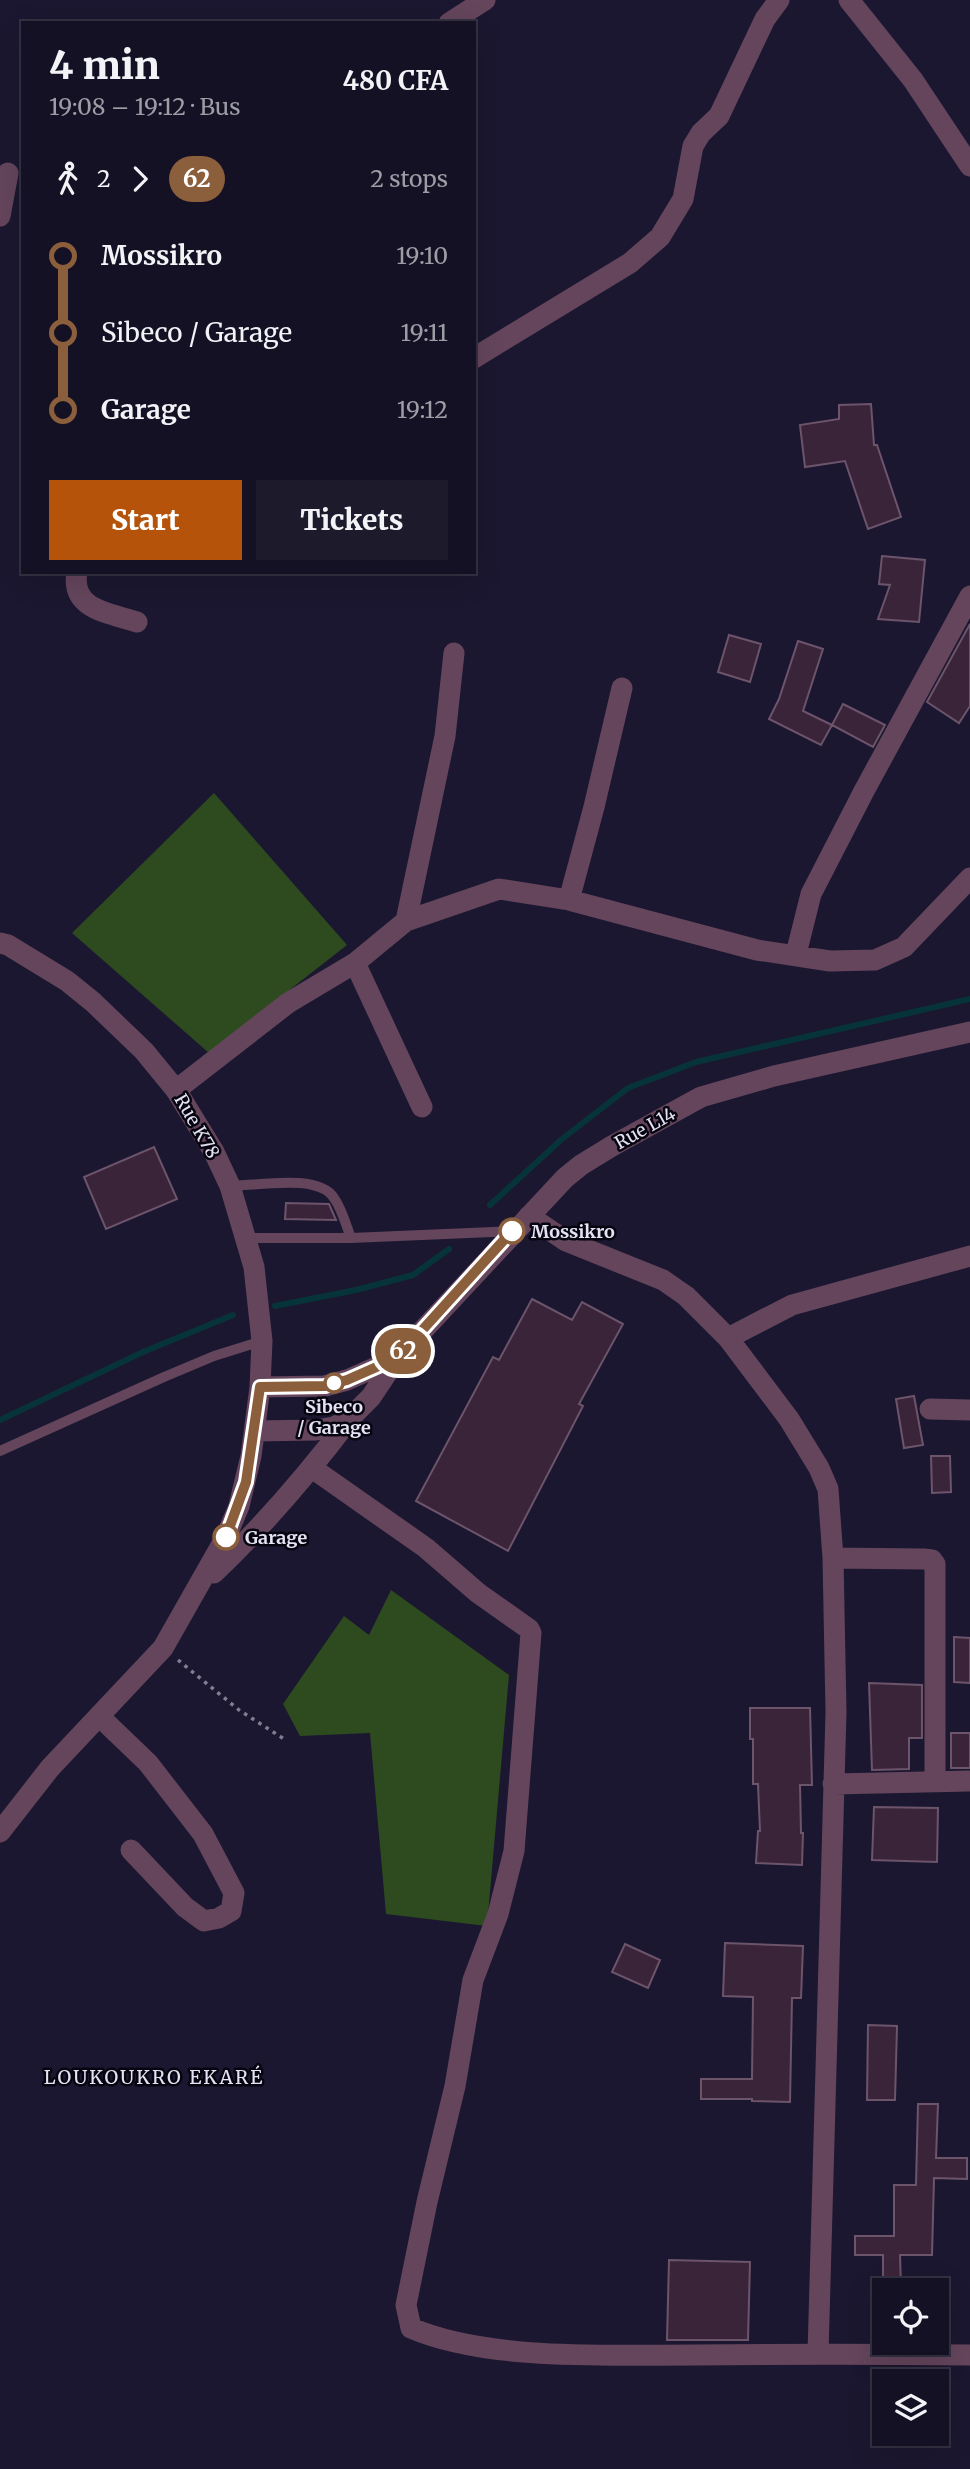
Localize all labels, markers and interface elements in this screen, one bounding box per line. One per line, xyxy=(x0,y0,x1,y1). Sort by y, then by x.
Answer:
text: 4 min xyxy=(49,42,160,89)
text: 480 CFA xyxy=(343,64,448,97)
text: 19:08 – 19:12 · Bus xyxy=(49,92,240,121)
icon: walk xyxy=(49,160,87,198)
icon: forward xyxy=(121,160,159,198)
text: 62 xyxy=(183,163,211,194)
text: 2 xyxy=(97,164,111,193)
text: 2 stops xyxy=(370,164,448,193)
text: Mossikro xyxy=(101,239,222,272)
text: 19:10 xyxy=(396,241,448,270)
text: Sibeco / Garage xyxy=(101,316,292,349)
text: 19:11 xyxy=(400,318,448,347)
text: Garage xyxy=(101,393,191,426)
text: 19:12 xyxy=(397,395,448,424)
button: Start xyxy=(49,480,242,560)
button: Tickets xyxy=(256,480,448,560)
street label: Rue K78 xyxy=(169,1090,225,1162)
street label: Rue L14 xyxy=(611,1102,679,1154)
marker: Mossikro xyxy=(499,1218,525,1244)
place label: Mossikro xyxy=(531,1220,615,1243)
line badge: 62 xyxy=(372,1328,434,1374)
text: 62 xyxy=(389,1335,417,1366)
marker: Sibeco / Garage xyxy=(324,1373,344,1393)
place label: Sibeco / Garage xyxy=(297,1395,371,1439)
marker: Garage xyxy=(213,1524,239,1550)
place label: Garage xyxy=(245,1526,307,1549)
district label: LOUKOUKRO EKARÉ xyxy=(44,2065,264,2089)
map controls xyxy=(872,2278,949,2446)
button: locate xyxy=(872,2278,949,2355)
button: layers xyxy=(872,2369,949,2446)

